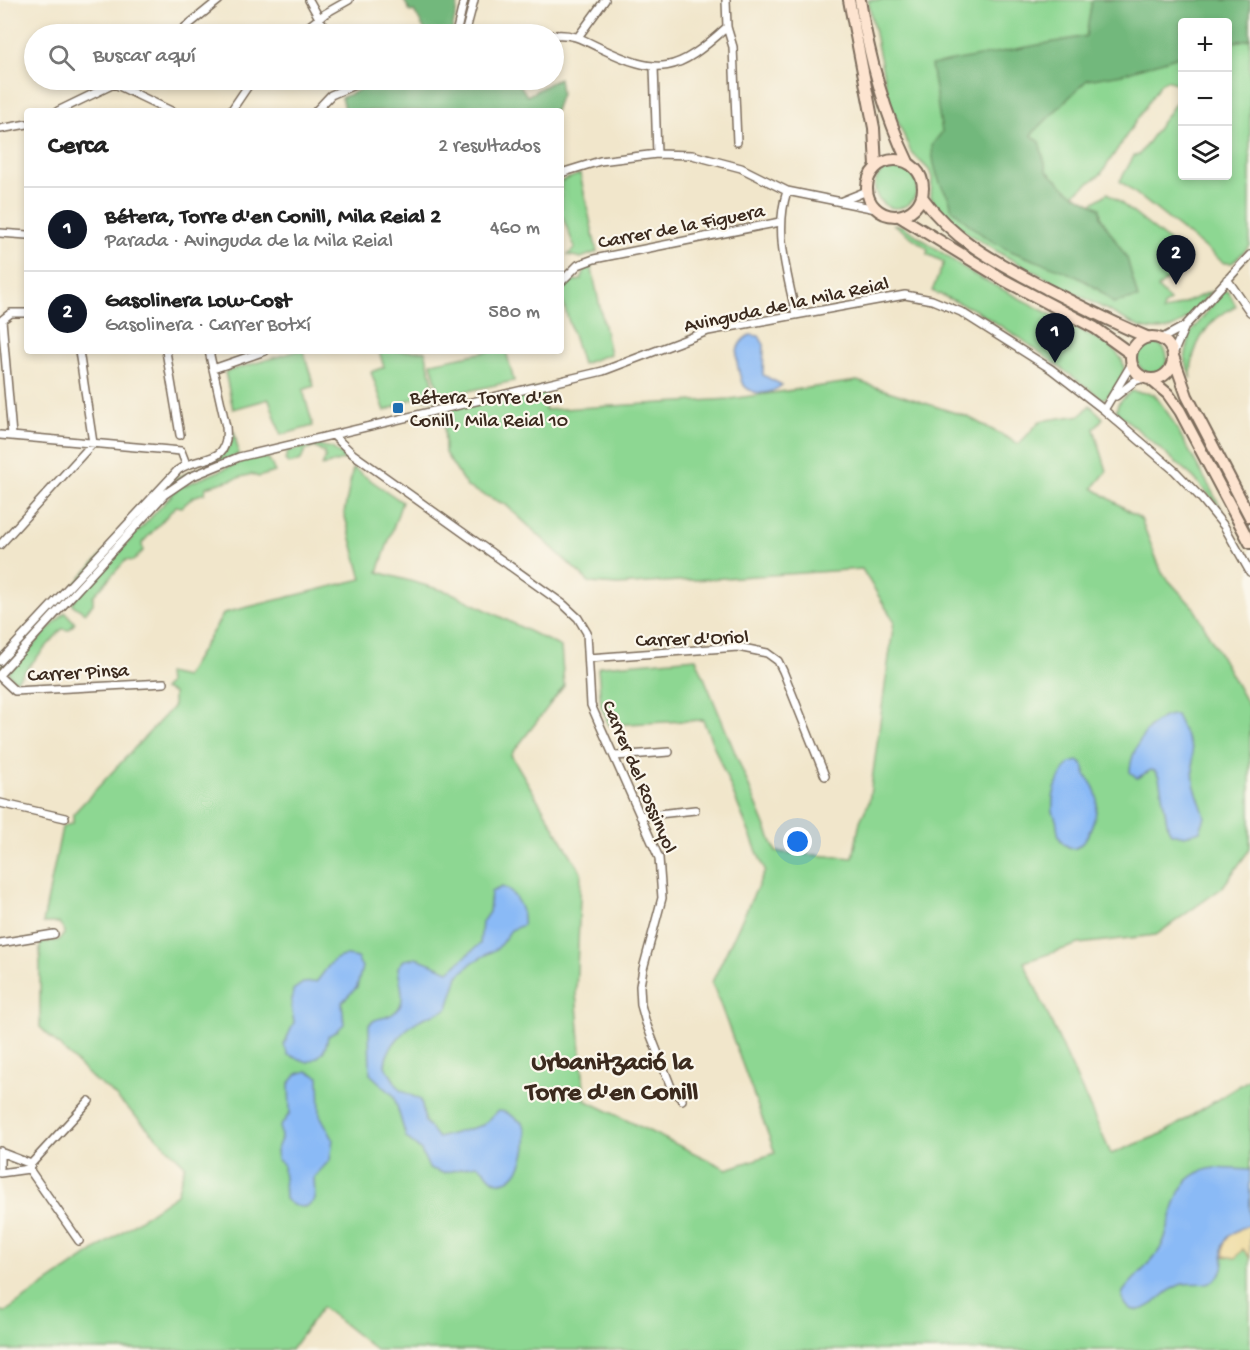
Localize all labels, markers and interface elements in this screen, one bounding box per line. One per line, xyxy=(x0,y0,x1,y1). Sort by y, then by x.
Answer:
map controls xyxy=(1178,18,1232,180)
button: + xyxy=(1178,18,1232,72)
search box xyxy=(24,24,564,90)
icon: search xyxy=(45,41,78,74)
text: Buscar aquí xyxy=(93,44,196,70)
button: − xyxy=(1178,72,1232,126)
button: layers xyxy=(1178,126,1232,180)
text: Cerca xyxy=(48,132,108,163)
text: 2 resultados xyxy=(438,136,540,159)
street label: Carrer de la Figuera xyxy=(596,201,768,256)
text: Bétera, Torre d'en Conill, Mila Reial 2 xyxy=(105,205,441,231)
text: 1 xyxy=(63,218,72,241)
text: 460 m xyxy=(490,218,540,241)
text: Parada · Avinguda de la Mila Reial xyxy=(105,231,393,254)
pin: 2 xyxy=(1156,236,1196,285)
street label: Avinguda de la Mila Reial xyxy=(682,273,891,339)
text: Gasolinera Low-Cost xyxy=(105,289,291,315)
text: 2 xyxy=(63,302,72,325)
text: 580 m xyxy=(488,302,540,325)
pin: 1 xyxy=(1036,314,1074,363)
text: Gasolinera · Carrer Botxí xyxy=(105,315,311,338)
place label: Bétera, Torre d'en Conill, Mila Reial 10 xyxy=(409,388,568,434)
marker: Bétera, Torre d'en Conill, Mila Reial 10 xyxy=(391,401,405,415)
street label: Carrer d'Oriol xyxy=(635,627,749,654)
street label: Carrer Pinsa xyxy=(27,660,130,689)
street label: Carrer del Rossinyol xyxy=(595,698,680,857)
your location xyxy=(783,827,812,856)
district label: Urbanització la Torre d'en Conill xyxy=(524,1049,698,1110)

